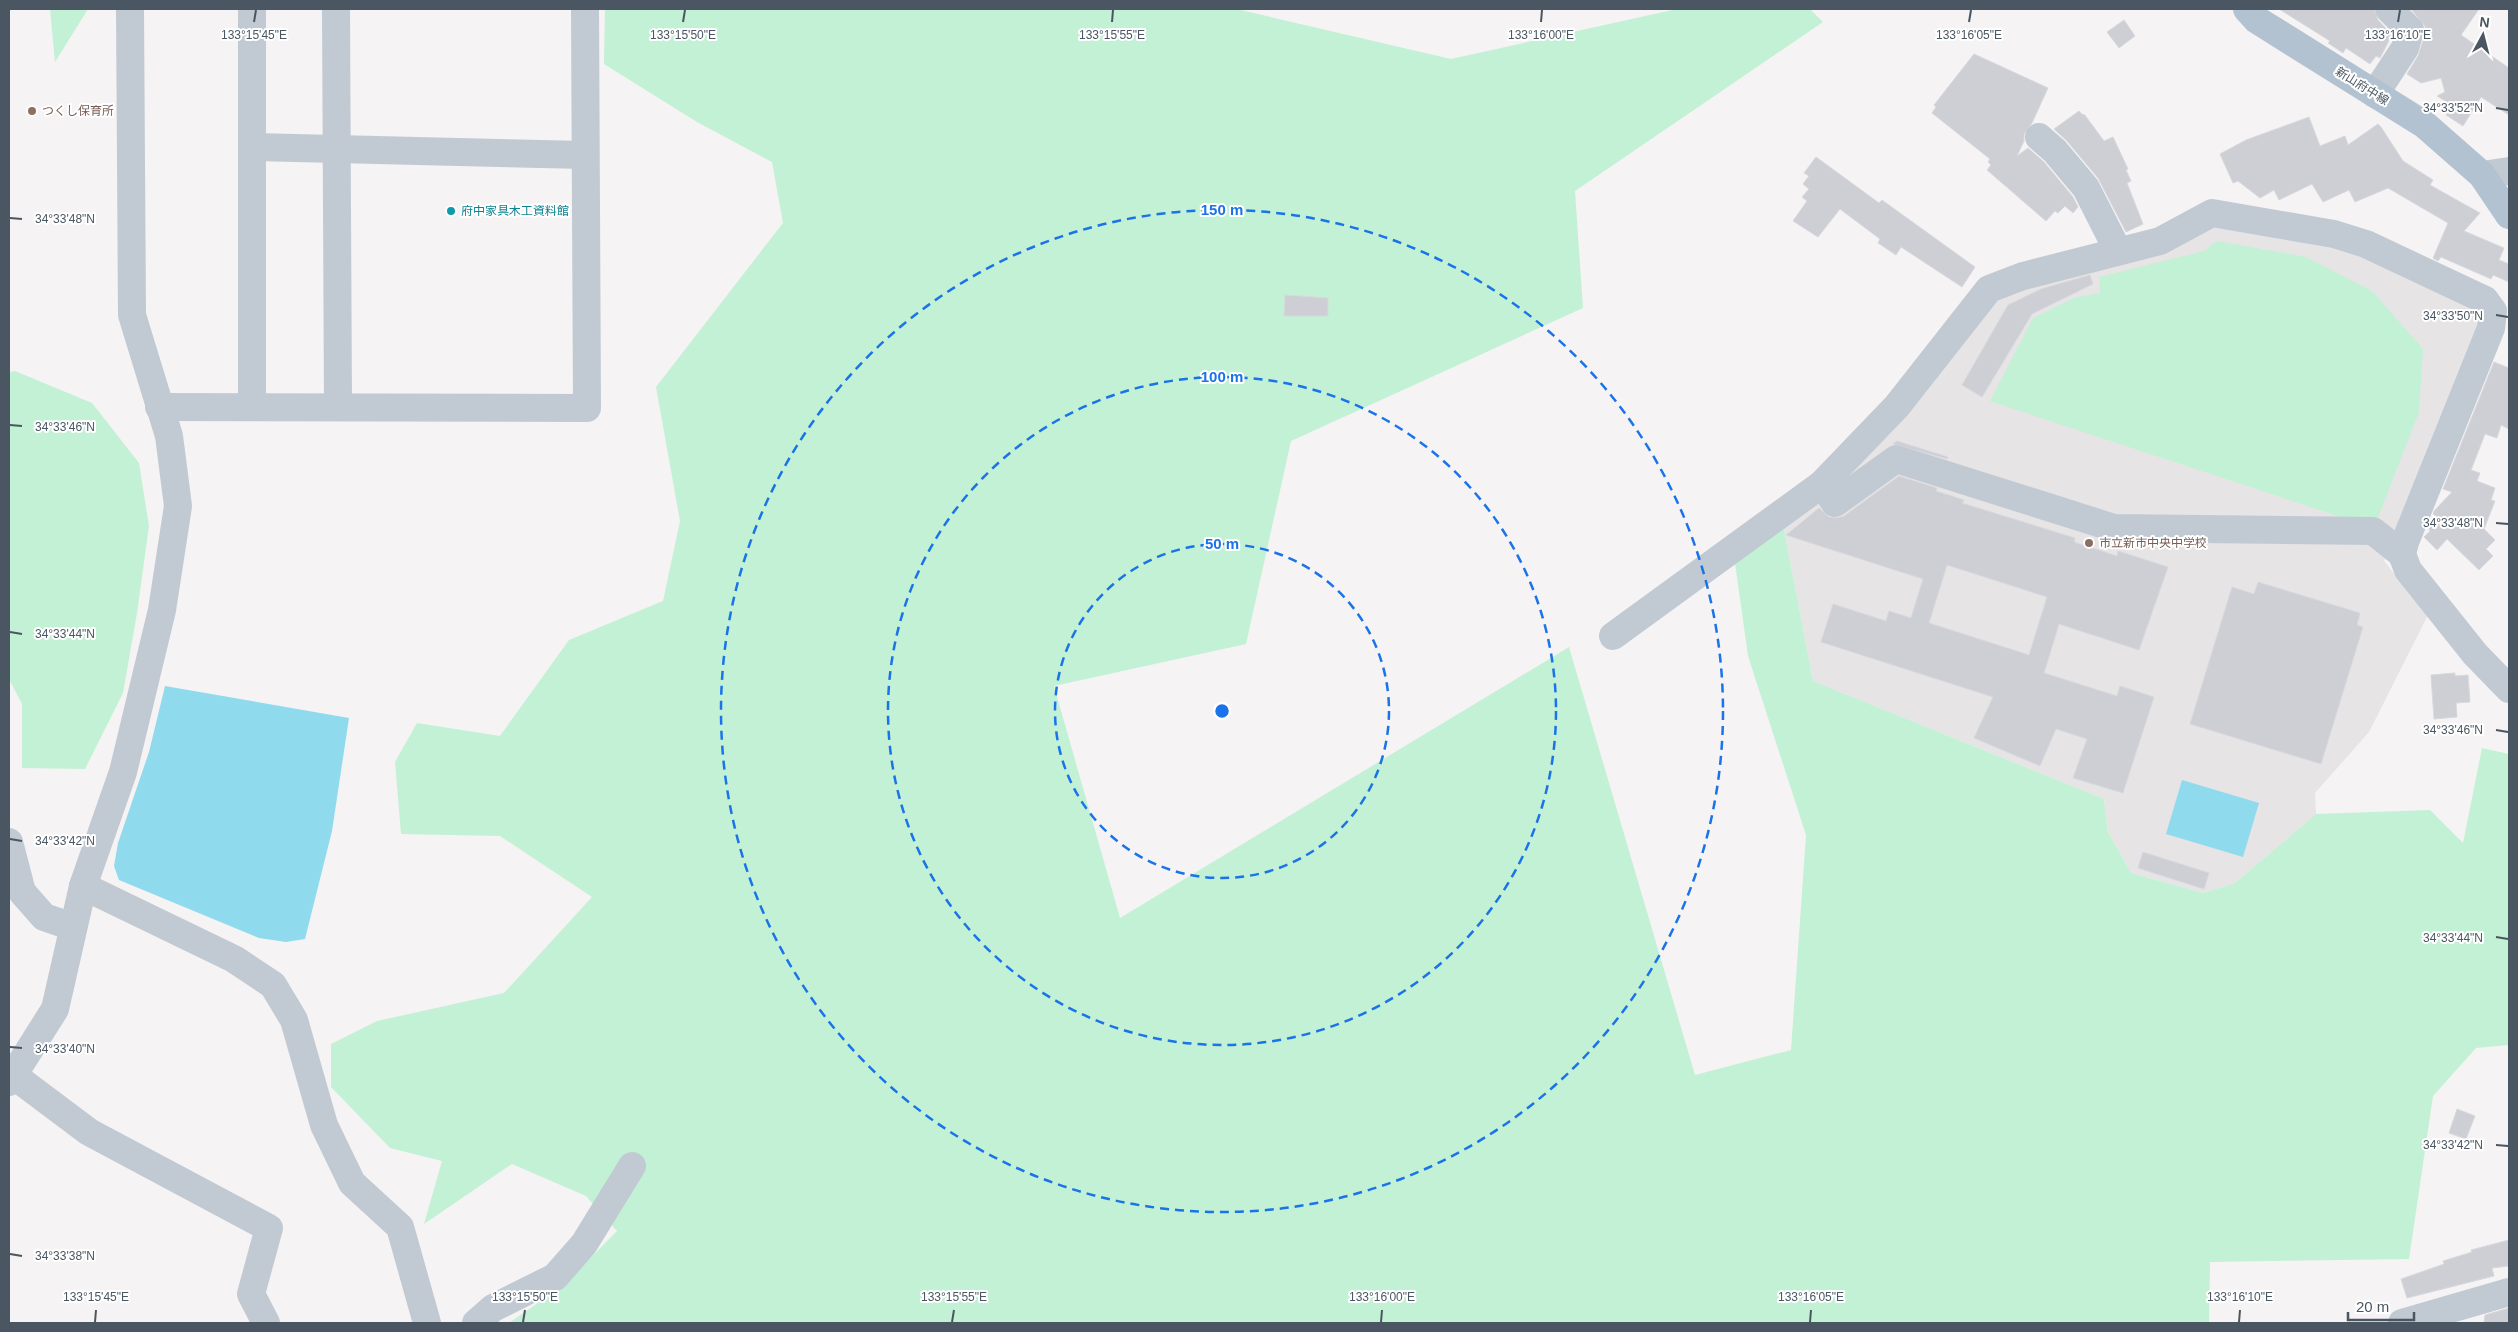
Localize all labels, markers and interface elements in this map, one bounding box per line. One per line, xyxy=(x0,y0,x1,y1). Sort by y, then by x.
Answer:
north arrow xyxy=(2458,10,2508,60)
text: N xyxy=(2479,14,2491,31)
text: 133°15'45"E xyxy=(221,28,287,42)
text: 133°15'50"E xyxy=(650,28,716,42)
text: 133°15'55"E xyxy=(1079,28,1145,42)
text: 133°16'00"E xyxy=(1508,28,1574,42)
text: 133°16'05"E xyxy=(1936,28,2002,42)
text: 133°16'10"E xyxy=(2365,28,2431,42)
street label: 新山府中線 xyxy=(2333,64,2391,108)
text: 34°33'52"N xyxy=(2423,101,2483,115)
place label: つくし保育所 xyxy=(42,104,114,118)
marker: つくし保育所 xyxy=(26,105,38,117)
text: 150 m xyxy=(1201,201,1243,218)
place label: 府中家具木工資料館 xyxy=(461,204,569,218)
marker: 府中家具木工資料館 xyxy=(445,205,457,217)
text: 34°33'48"N xyxy=(35,212,95,226)
text: 34°33'50"N xyxy=(2423,309,2483,323)
text: 100 m xyxy=(1201,368,1243,385)
text: 34°33'46"N xyxy=(35,420,95,434)
text: 34°33'48"N xyxy=(2423,516,2483,530)
text: 50 m xyxy=(1205,535,1239,552)
place label: 市立新市中央中学校 xyxy=(2099,536,2207,550)
marker: 市立新市中央中学校 xyxy=(2083,537,2095,549)
text: 34°33'44"N xyxy=(35,627,95,641)
centre of rings xyxy=(1213,702,1231,720)
text: 34°33'46"N xyxy=(2423,723,2483,737)
text: 34°33'42"N xyxy=(35,834,95,848)
text: 34°33'44"N xyxy=(2423,931,2483,945)
text: 34°33'40"N xyxy=(35,1042,95,1056)
text: 34°33'42"N xyxy=(2423,1138,2483,1152)
text: 34°33'38"N xyxy=(35,1249,95,1263)
text: 133°15'45"E xyxy=(63,1290,129,1304)
text: 133°15'50"E xyxy=(492,1290,558,1304)
text: 133°15'55"E xyxy=(921,1290,987,1304)
text: 133°16'00"E xyxy=(1349,1290,1415,1304)
text: 133°16'05"E xyxy=(1778,1290,1844,1304)
text: 133°16'10"E xyxy=(2207,1290,2273,1304)
scale bar xyxy=(2348,1290,2414,1322)
text: 20 m xyxy=(2356,1298,2389,1315)

